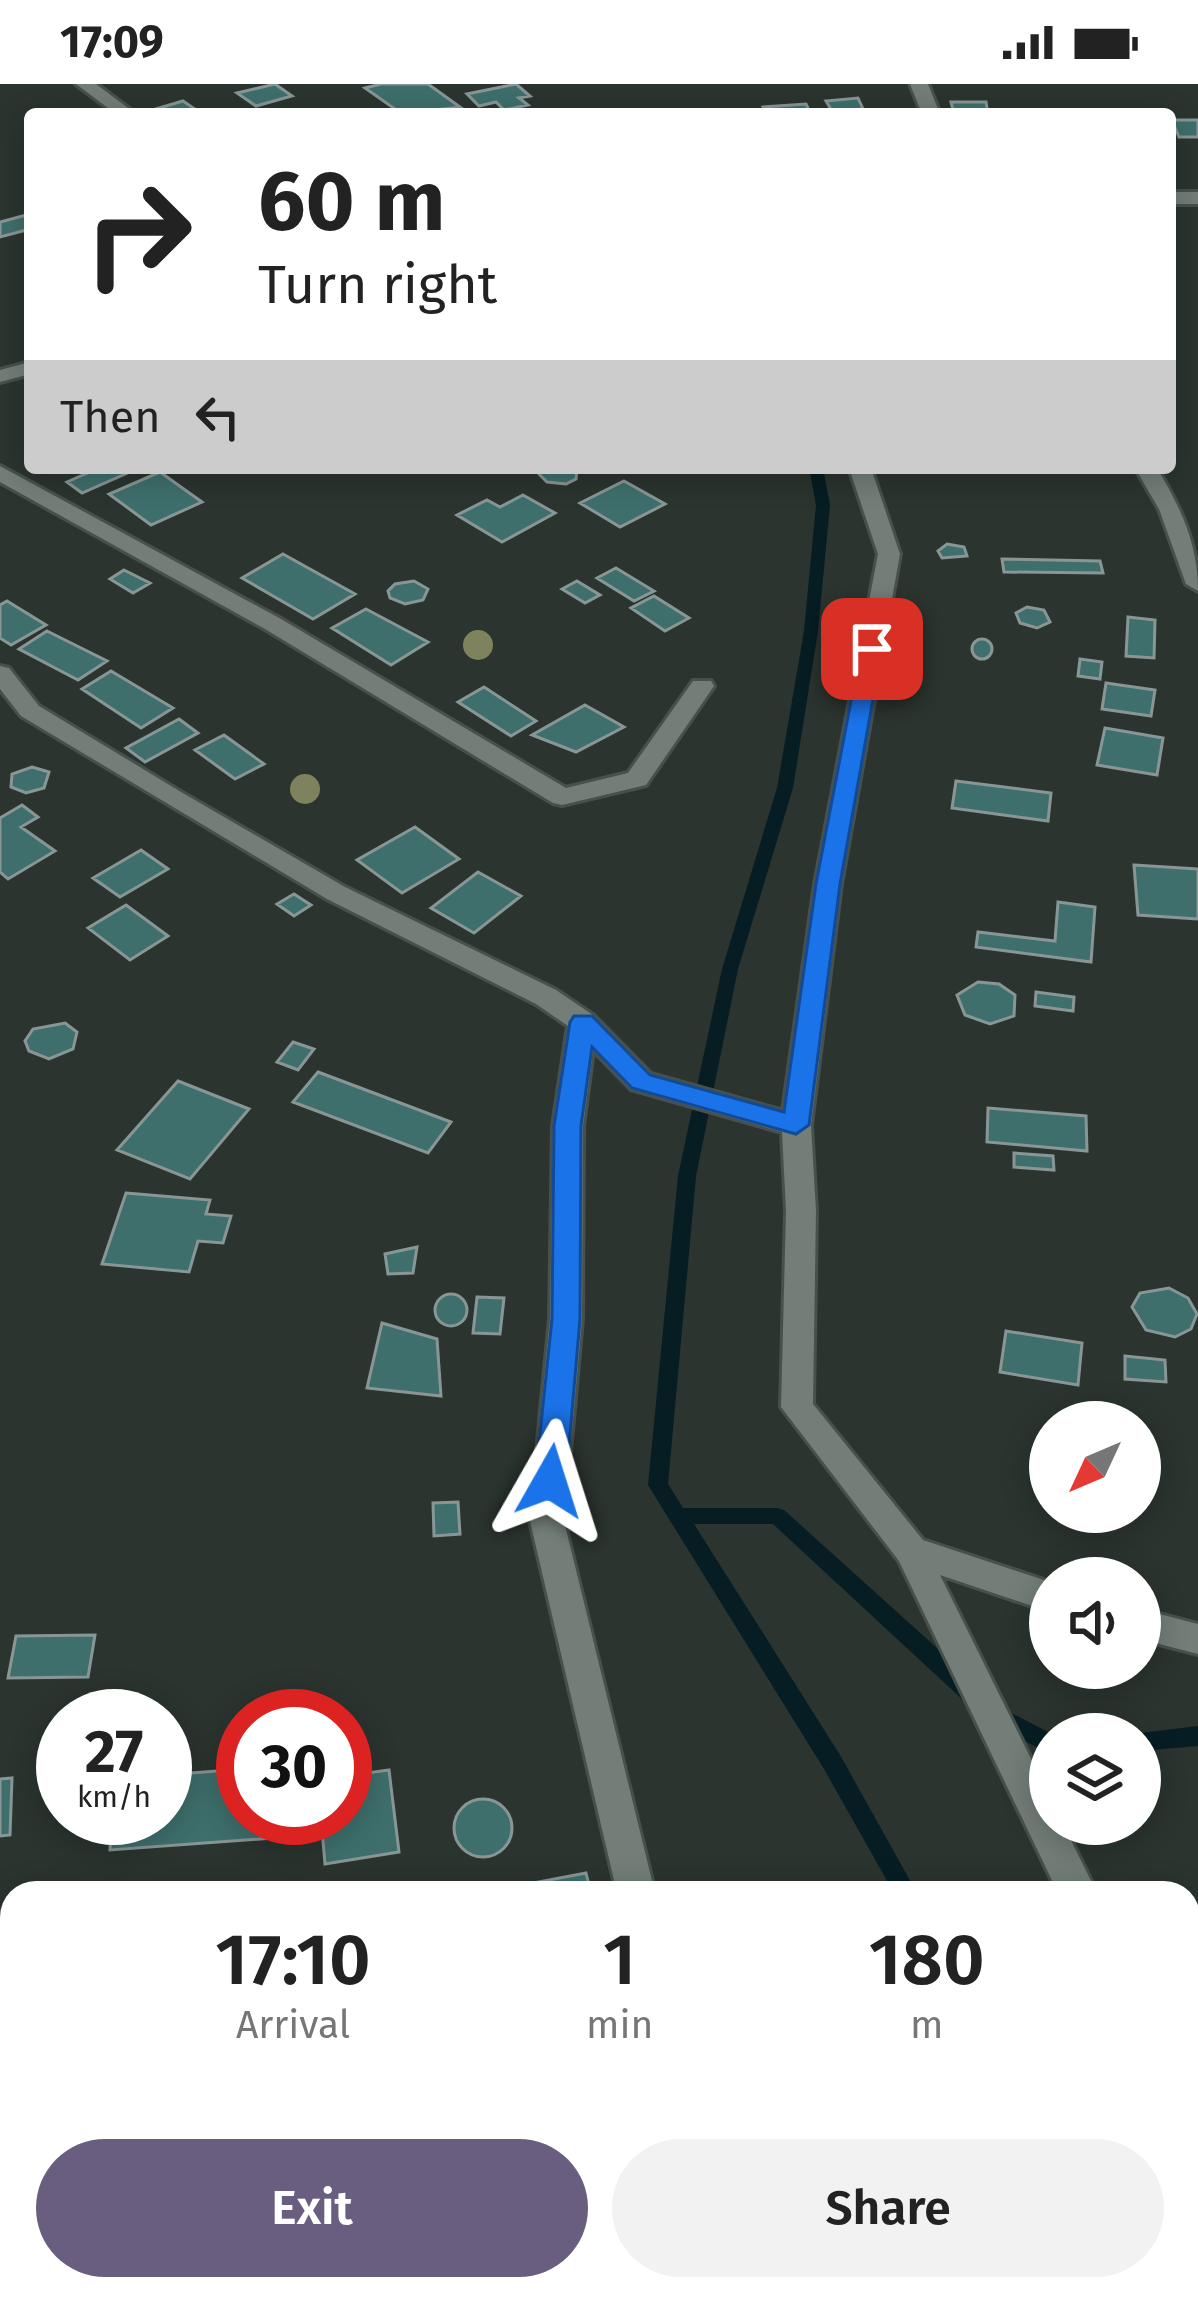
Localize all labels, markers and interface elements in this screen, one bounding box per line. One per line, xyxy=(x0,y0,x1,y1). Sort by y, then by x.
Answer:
text: 17:09 xyxy=(60,15,164,69)
text: 60 m xyxy=(258,151,445,252)
icon: right xyxy=(60,156,216,312)
text: Turn right xyxy=(258,253,497,317)
icon: left xyxy=(185,384,251,450)
text: Then xyxy=(60,390,161,444)
pin xyxy=(821,598,923,700)
icon: arrive xyxy=(839,616,905,682)
north arrow xyxy=(1029,1401,1161,1533)
map controls xyxy=(1029,1401,1161,1845)
position arrow xyxy=(487,1418,613,1544)
button: sound xyxy=(1029,1557,1161,1689)
speed limit sign: 30 xyxy=(216,1689,372,1845)
button: layers xyxy=(1029,1713,1161,1845)
text: 27 xyxy=(85,1716,143,1788)
text: km/h xyxy=(77,1779,151,1815)
text: 17:10 xyxy=(215,1917,371,2003)
text: 1 xyxy=(603,1917,636,2003)
text: 180 xyxy=(869,1917,985,2003)
text: Arrival xyxy=(236,2002,350,2048)
text: min xyxy=(586,2002,653,2048)
text: m xyxy=(910,2002,943,2048)
button: Exit xyxy=(36,2139,588,2277)
button: Share xyxy=(612,2139,1164,2277)

